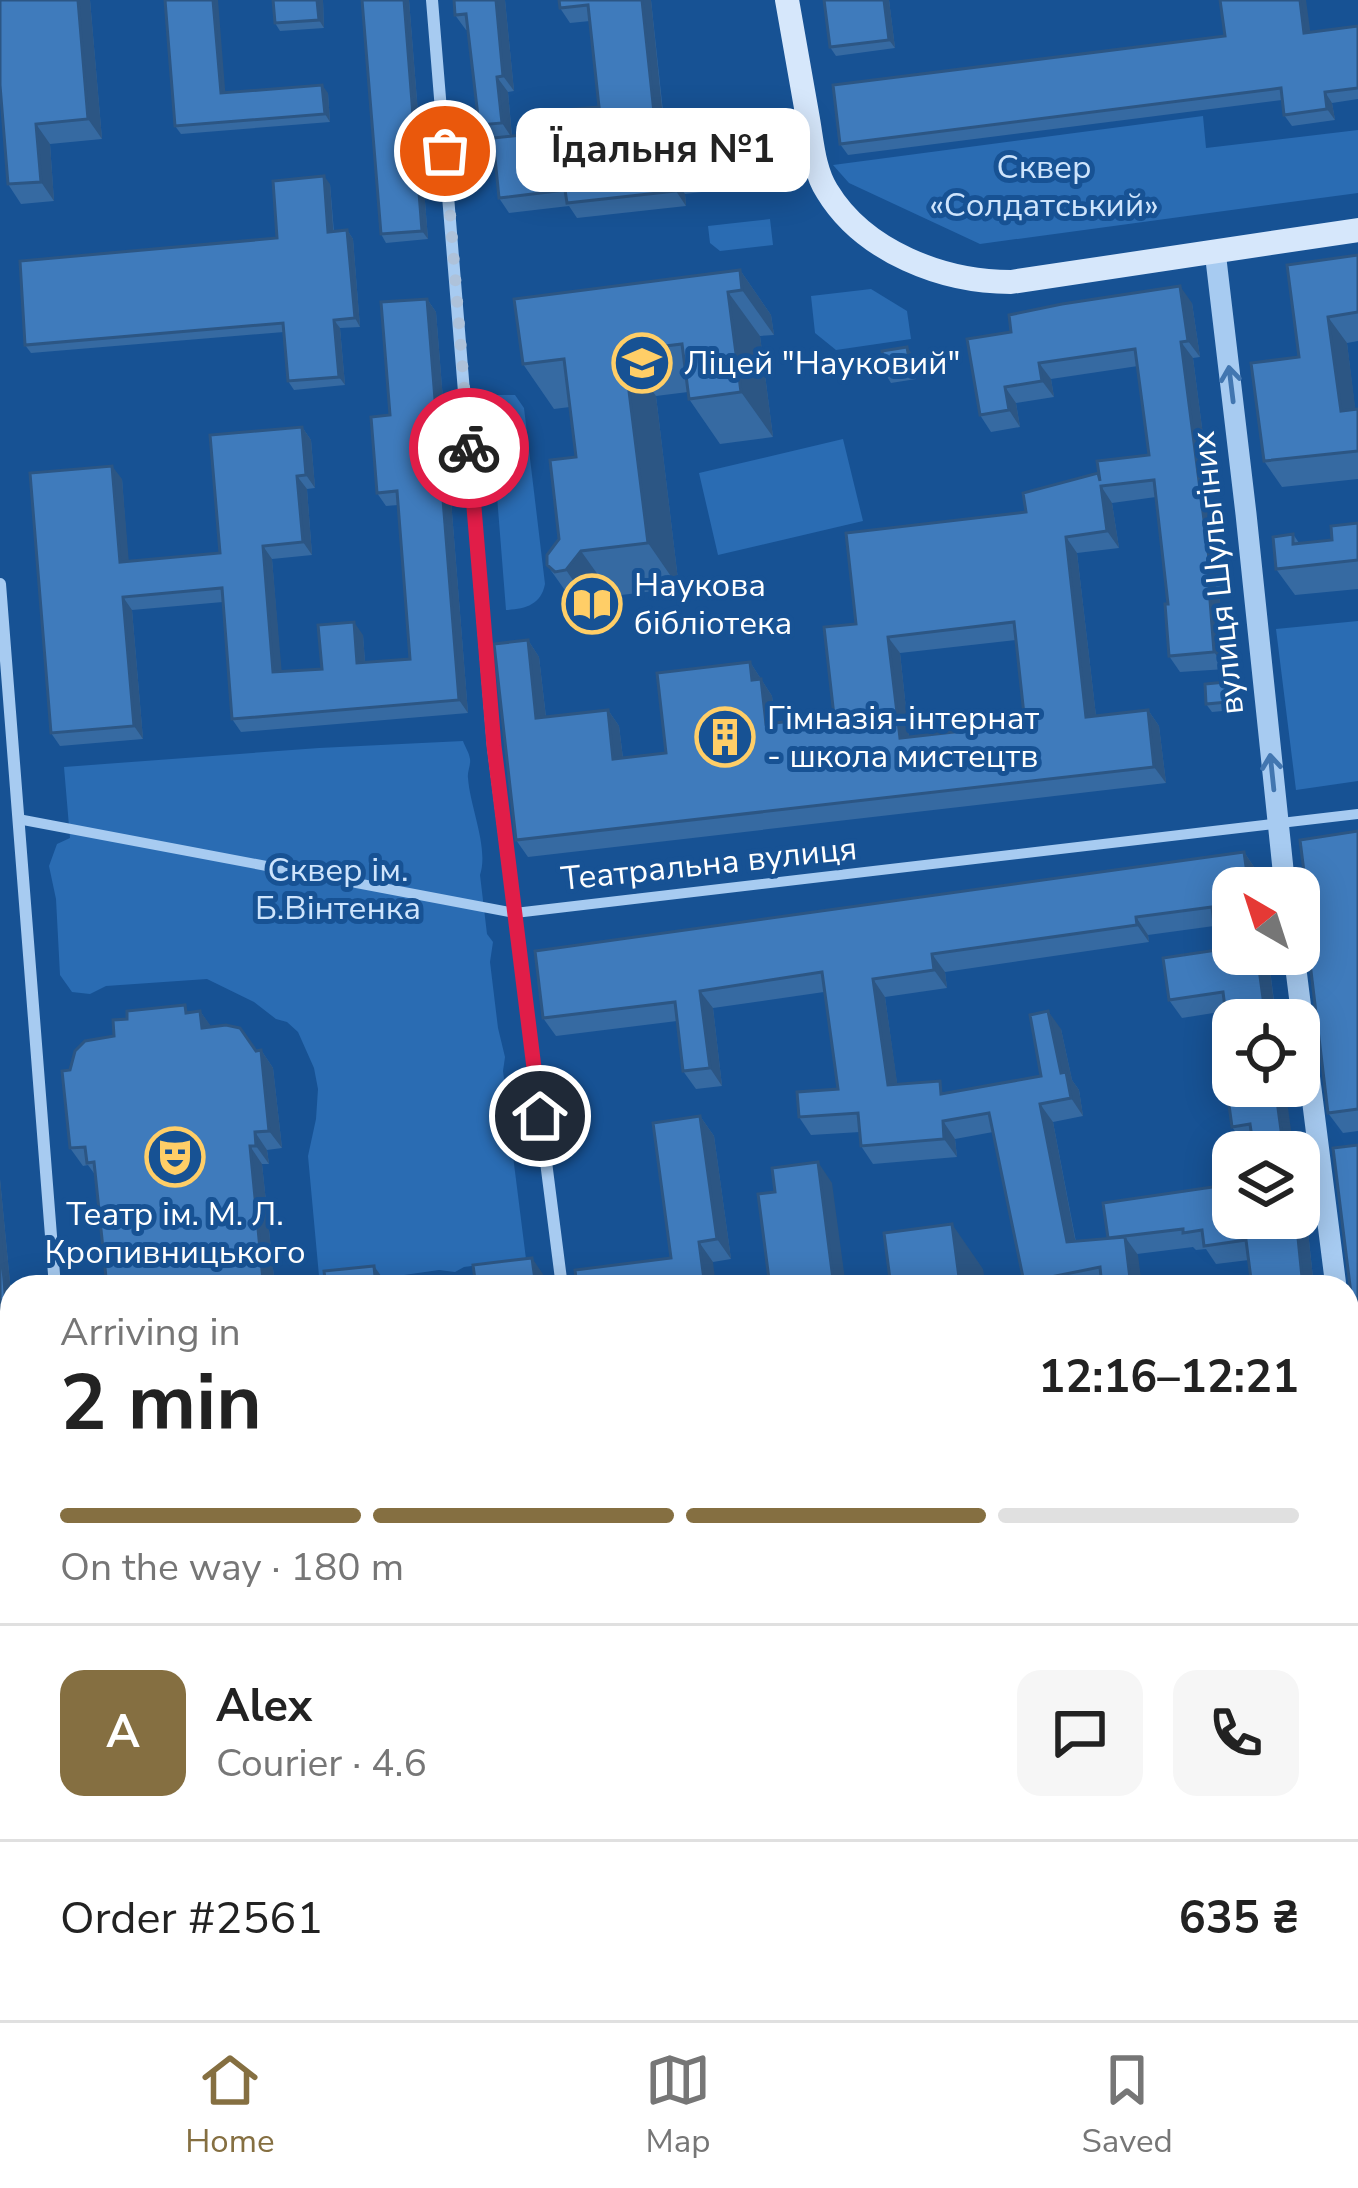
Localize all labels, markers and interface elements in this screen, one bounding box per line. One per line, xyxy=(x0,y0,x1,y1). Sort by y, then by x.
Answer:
pin xyxy=(394,100,496,202)
callout: Їдальня №1 xyxy=(517,109,811,193)
icon: bag xyxy=(412,118,478,184)
text: Їдальня №1 xyxy=(551,123,775,176)
park label: Сквер «Солдатський» xyxy=(929,145,1159,228)
school or university icon: Ліцей "Науковий" xyxy=(611,332,673,394)
place label: Ліцей "Науковий" xyxy=(684,341,960,386)
one-way arrow xyxy=(1219,365,1241,404)
courier xyxy=(409,388,529,508)
icon: bike xyxy=(436,415,502,481)
street label: вулиця Шульгіних xyxy=(1181,429,1255,717)
place label: Наукова бібліотека xyxy=(634,563,792,646)
library icon: Наукова бібліотека xyxy=(561,573,623,635)
place label: Гімназія-інтернат - школа мистецтв xyxy=(767,696,1040,779)
building icon: Гімназія-інтернат - школа мистецтв xyxy=(694,706,756,768)
one-way arrow xyxy=(1260,753,1283,792)
street label: Театральна вулиця xyxy=(559,826,859,902)
park label: Сквер ім. Б.Вінтенка xyxy=(255,848,421,931)
north arrow xyxy=(1212,867,1320,975)
map controls xyxy=(1212,867,1320,1239)
button: locate xyxy=(1212,999,1320,1107)
pin xyxy=(489,1065,591,1167)
icon: home xyxy=(507,1083,573,1149)
theatre icon: Театр ім. М. Л. Кропивницького xyxy=(144,1126,206,1188)
button: layers xyxy=(1212,1131,1320,1239)
place label: Театр ім. М. Л. Кропивницького xyxy=(44,1192,306,1275)
text: Arriving in xyxy=(60,1306,241,1359)
text: 12:16–12:21 xyxy=(1038,1347,1299,1408)
text: 2 min xyxy=(60,1350,262,1457)
text: On the way · 180 m xyxy=(60,1541,404,1594)
button: chat xyxy=(1017,1670,1143,1796)
button: phone xyxy=(1173,1670,1299,1796)
text: Alex xyxy=(216,1676,312,1737)
text: A xyxy=(106,1702,140,1763)
text: Courier · 4.6 xyxy=(216,1737,427,1790)
text: Order #2561 xyxy=(60,1888,323,1949)
text: 635 ₴ xyxy=(1179,1888,1299,1949)
tab: Home xyxy=(185,2047,275,2164)
tab: Map xyxy=(645,2047,711,2164)
tab: Saved xyxy=(1082,2047,1173,2164)

